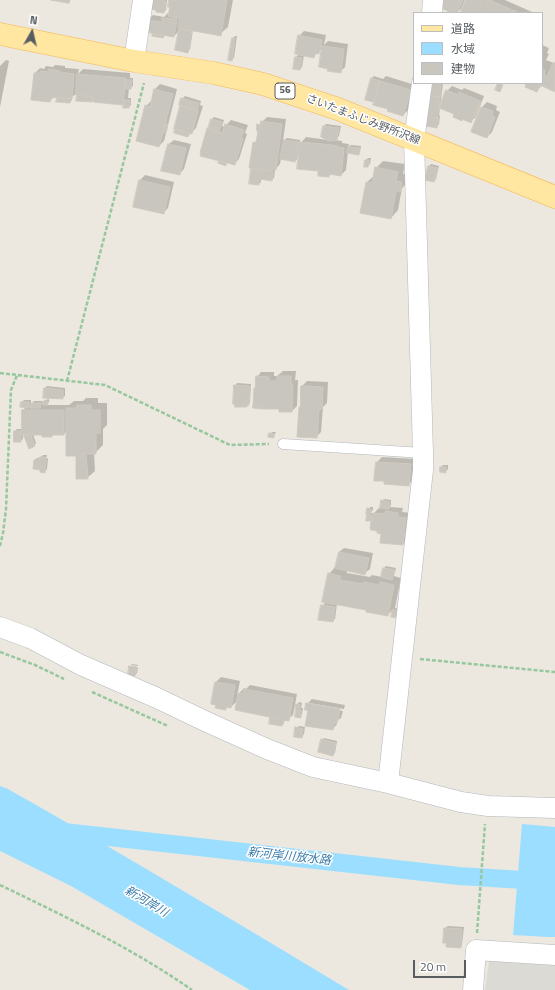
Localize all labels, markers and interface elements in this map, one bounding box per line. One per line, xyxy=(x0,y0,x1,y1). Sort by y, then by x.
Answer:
north arrow xyxy=(12,12,52,52)
text: N xyxy=(29,12,39,29)
legend xyxy=(413,12,543,84)
text: 道路 xyxy=(451,19,475,38)
text: 水域 xyxy=(451,39,475,58)
text: 建物 xyxy=(451,59,475,78)
road number: 56 xyxy=(275,83,295,99)
street label: さいたまふじみ野所沢線 xyxy=(304,92,422,148)
water label: 新河岸川放水路 xyxy=(246,845,332,869)
water label: 新河岸川 xyxy=(122,883,170,921)
scale bar xyxy=(415,952,468,978)
text: 20 m xyxy=(420,957,446,976)

